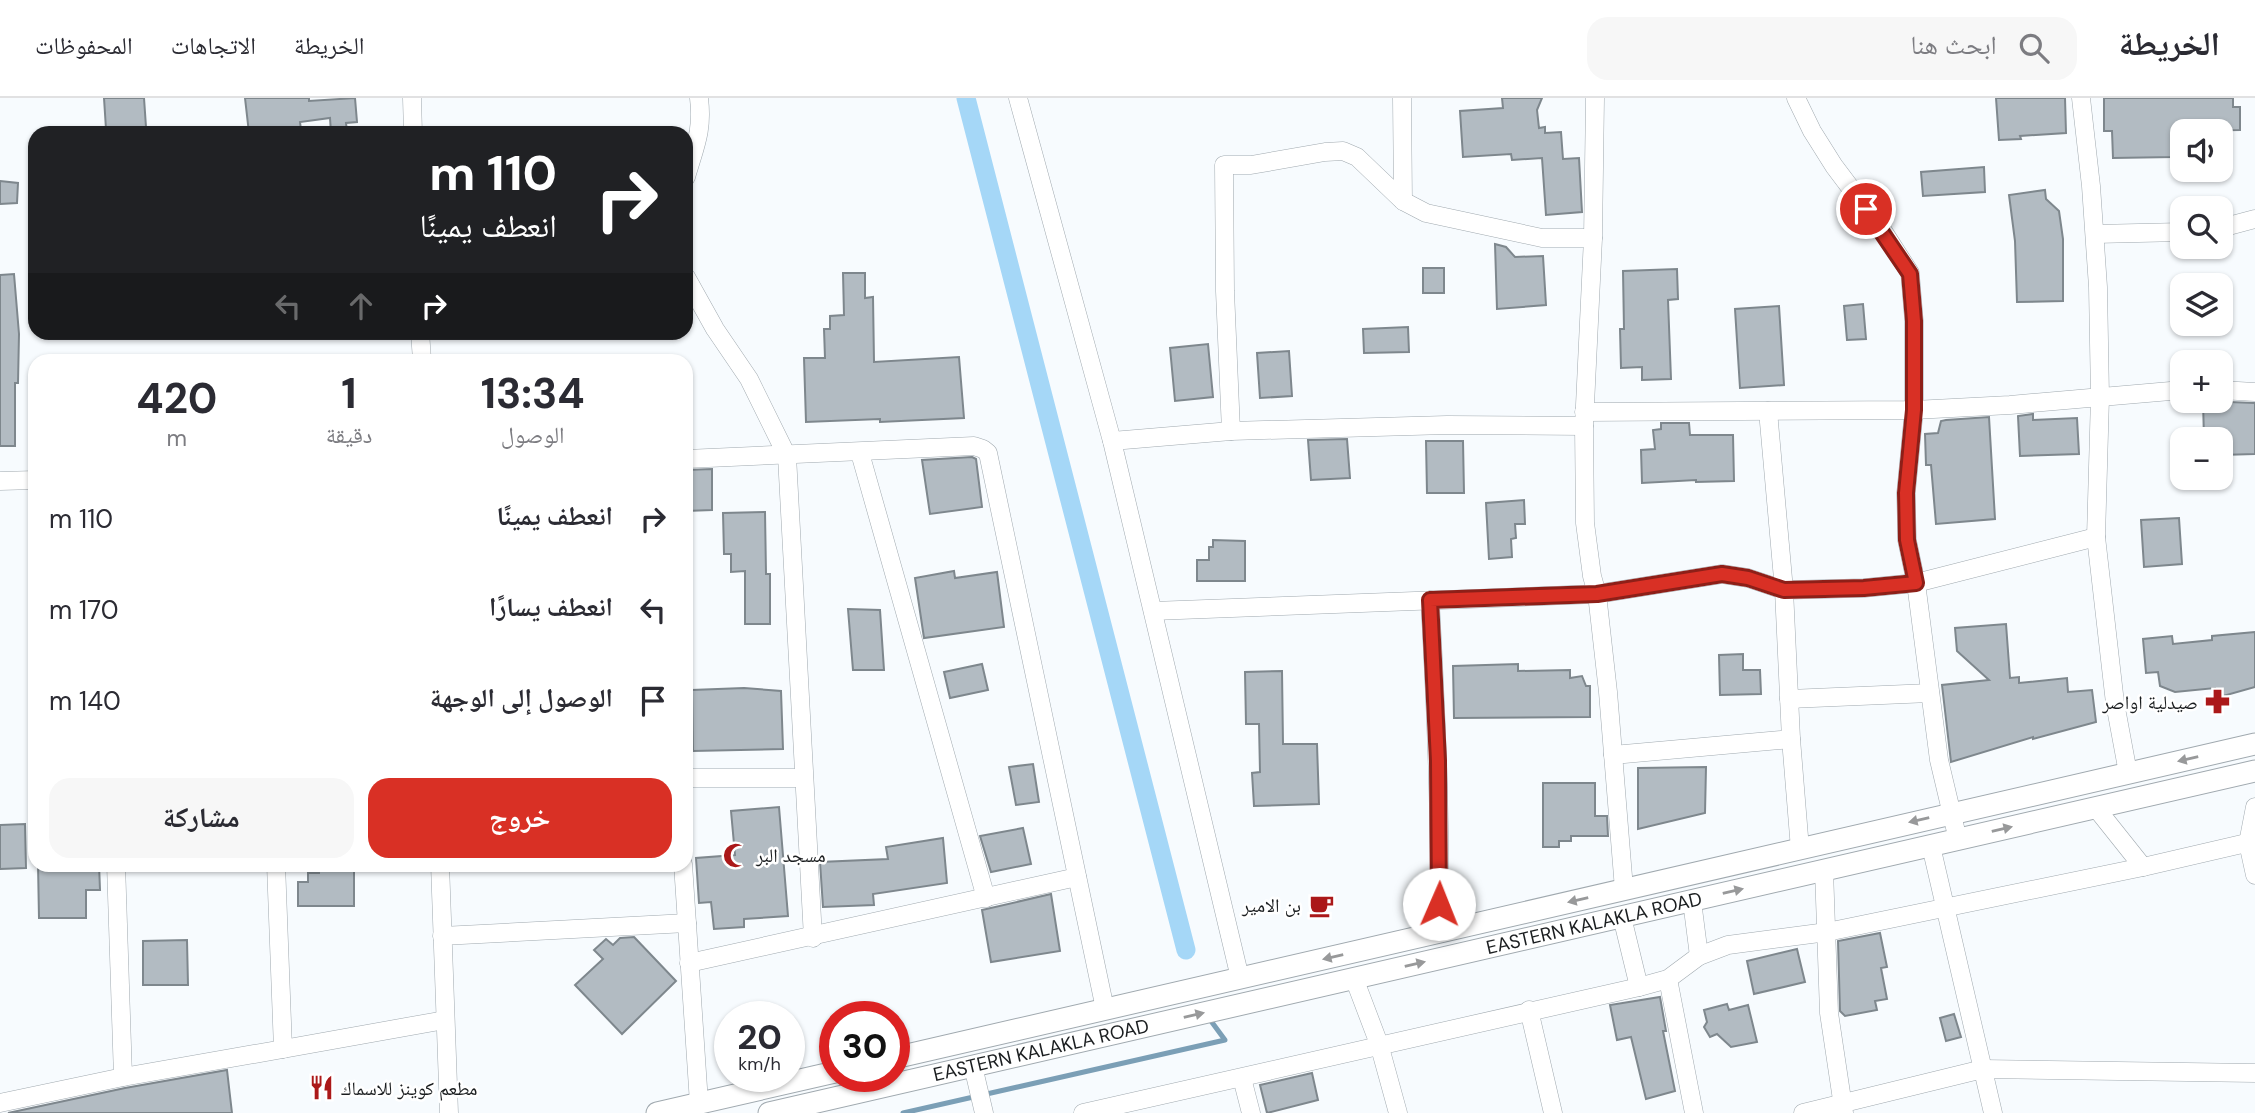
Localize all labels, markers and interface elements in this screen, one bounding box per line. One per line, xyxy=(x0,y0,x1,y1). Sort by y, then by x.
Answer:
search box xyxy=(1587,17,2077,80)
text: الخريطة xyxy=(2119,22,2220,65)
text: ابحث هنا xyxy=(1911,28,1997,62)
icon: search xyxy=(2015,29,2053,67)
text: المحفوظات xyxy=(35,30,133,61)
text: الاتجاهات xyxy=(171,30,256,61)
text: الخريطة xyxy=(294,30,365,61)
map controls xyxy=(2170,119,2233,490)
button: sound xyxy=(2170,119,2233,182)
text: 110 m xyxy=(429,141,557,205)
icon: right xyxy=(581,154,672,245)
pin xyxy=(1836,179,1896,239)
icon: arrive xyxy=(1847,190,1885,228)
button: search xyxy=(2170,196,2233,259)
text: انعطف يمينًا xyxy=(419,205,557,247)
button: layers xyxy=(2170,273,2233,336)
icon: left xyxy=(269,287,307,325)
icon: ahead xyxy=(342,287,380,325)
icon: right xyxy=(415,287,453,325)
button: + xyxy=(2170,350,2233,413)
text: 1 xyxy=(341,366,357,421)
text: 13:34 xyxy=(481,366,585,421)
text: 420 xyxy=(136,371,217,426)
text: دقيقة xyxy=(326,420,372,450)
text: الوصول xyxy=(501,420,565,450)
text: m xyxy=(167,423,187,453)
button: − xyxy=(2170,427,2233,490)
text: انعطف يمينًا xyxy=(497,499,613,533)
icon: right xyxy=(634,500,672,538)
text: 110 m xyxy=(49,502,113,536)
text: انعطف يسارًا xyxy=(489,590,613,624)
icon: left xyxy=(634,591,672,629)
text: 170 m xyxy=(49,593,119,627)
text: الوصول إلى الوجهة xyxy=(430,681,613,715)
icon: arrive xyxy=(634,682,672,720)
text: 140 m xyxy=(49,684,121,718)
pharmacy icon: صيدلية اواصر xyxy=(2204,688,2232,716)
place label: صيدلية اواصر xyxy=(2101,690,2198,715)
one-way arrow xyxy=(2177,754,2199,765)
button: مشاركة xyxy=(49,778,354,858)
button: خروج xyxy=(368,778,672,858)
one-way arrow xyxy=(1908,815,1930,826)
one-way arrow xyxy=(1991,824,2013,835)
mosque icon: مسجد البر xyxy=(722,841,750,869)
place label: مسجد البر xyxy=(755,843,826,868)
position arrow xyxy=(1402,867,1476,941)
one-way arrow xyxy=(1722,885,1744,896)
street label: EASTERN KALAKLA ROAD xyxy=(1484,886,1704,960)
cafe icon: بن الامير xyxy=(1307,891,1335,919)
place label: بن الامير xyxy=(1241,893,1301,918)
one-way arrow xyxy=(1567,895,1589,906)
one-way arrow xyxy=(1321,952,1343,963)
one-way arrow xyxy=(1405,958,1427,969)
speed limit sign: 30 xyxy=(819,1001,910,1092)
one-way arrow xyxy=(1183,1009,1205,1020)
street label: EASTERN KALAKLA ROAD xyxy=(931,1013,1151,1087)
text: 20 xyxy=(737,1014,782,1060)
text: km/h xyxy=(738,1052,781,1076)
restaurant icon: مطعم كوينز للاسماك xyxy=(307,1074,335,1102)
place label: مطعم كوينز للاسماك xyxy=(341,1076,478,1101)

